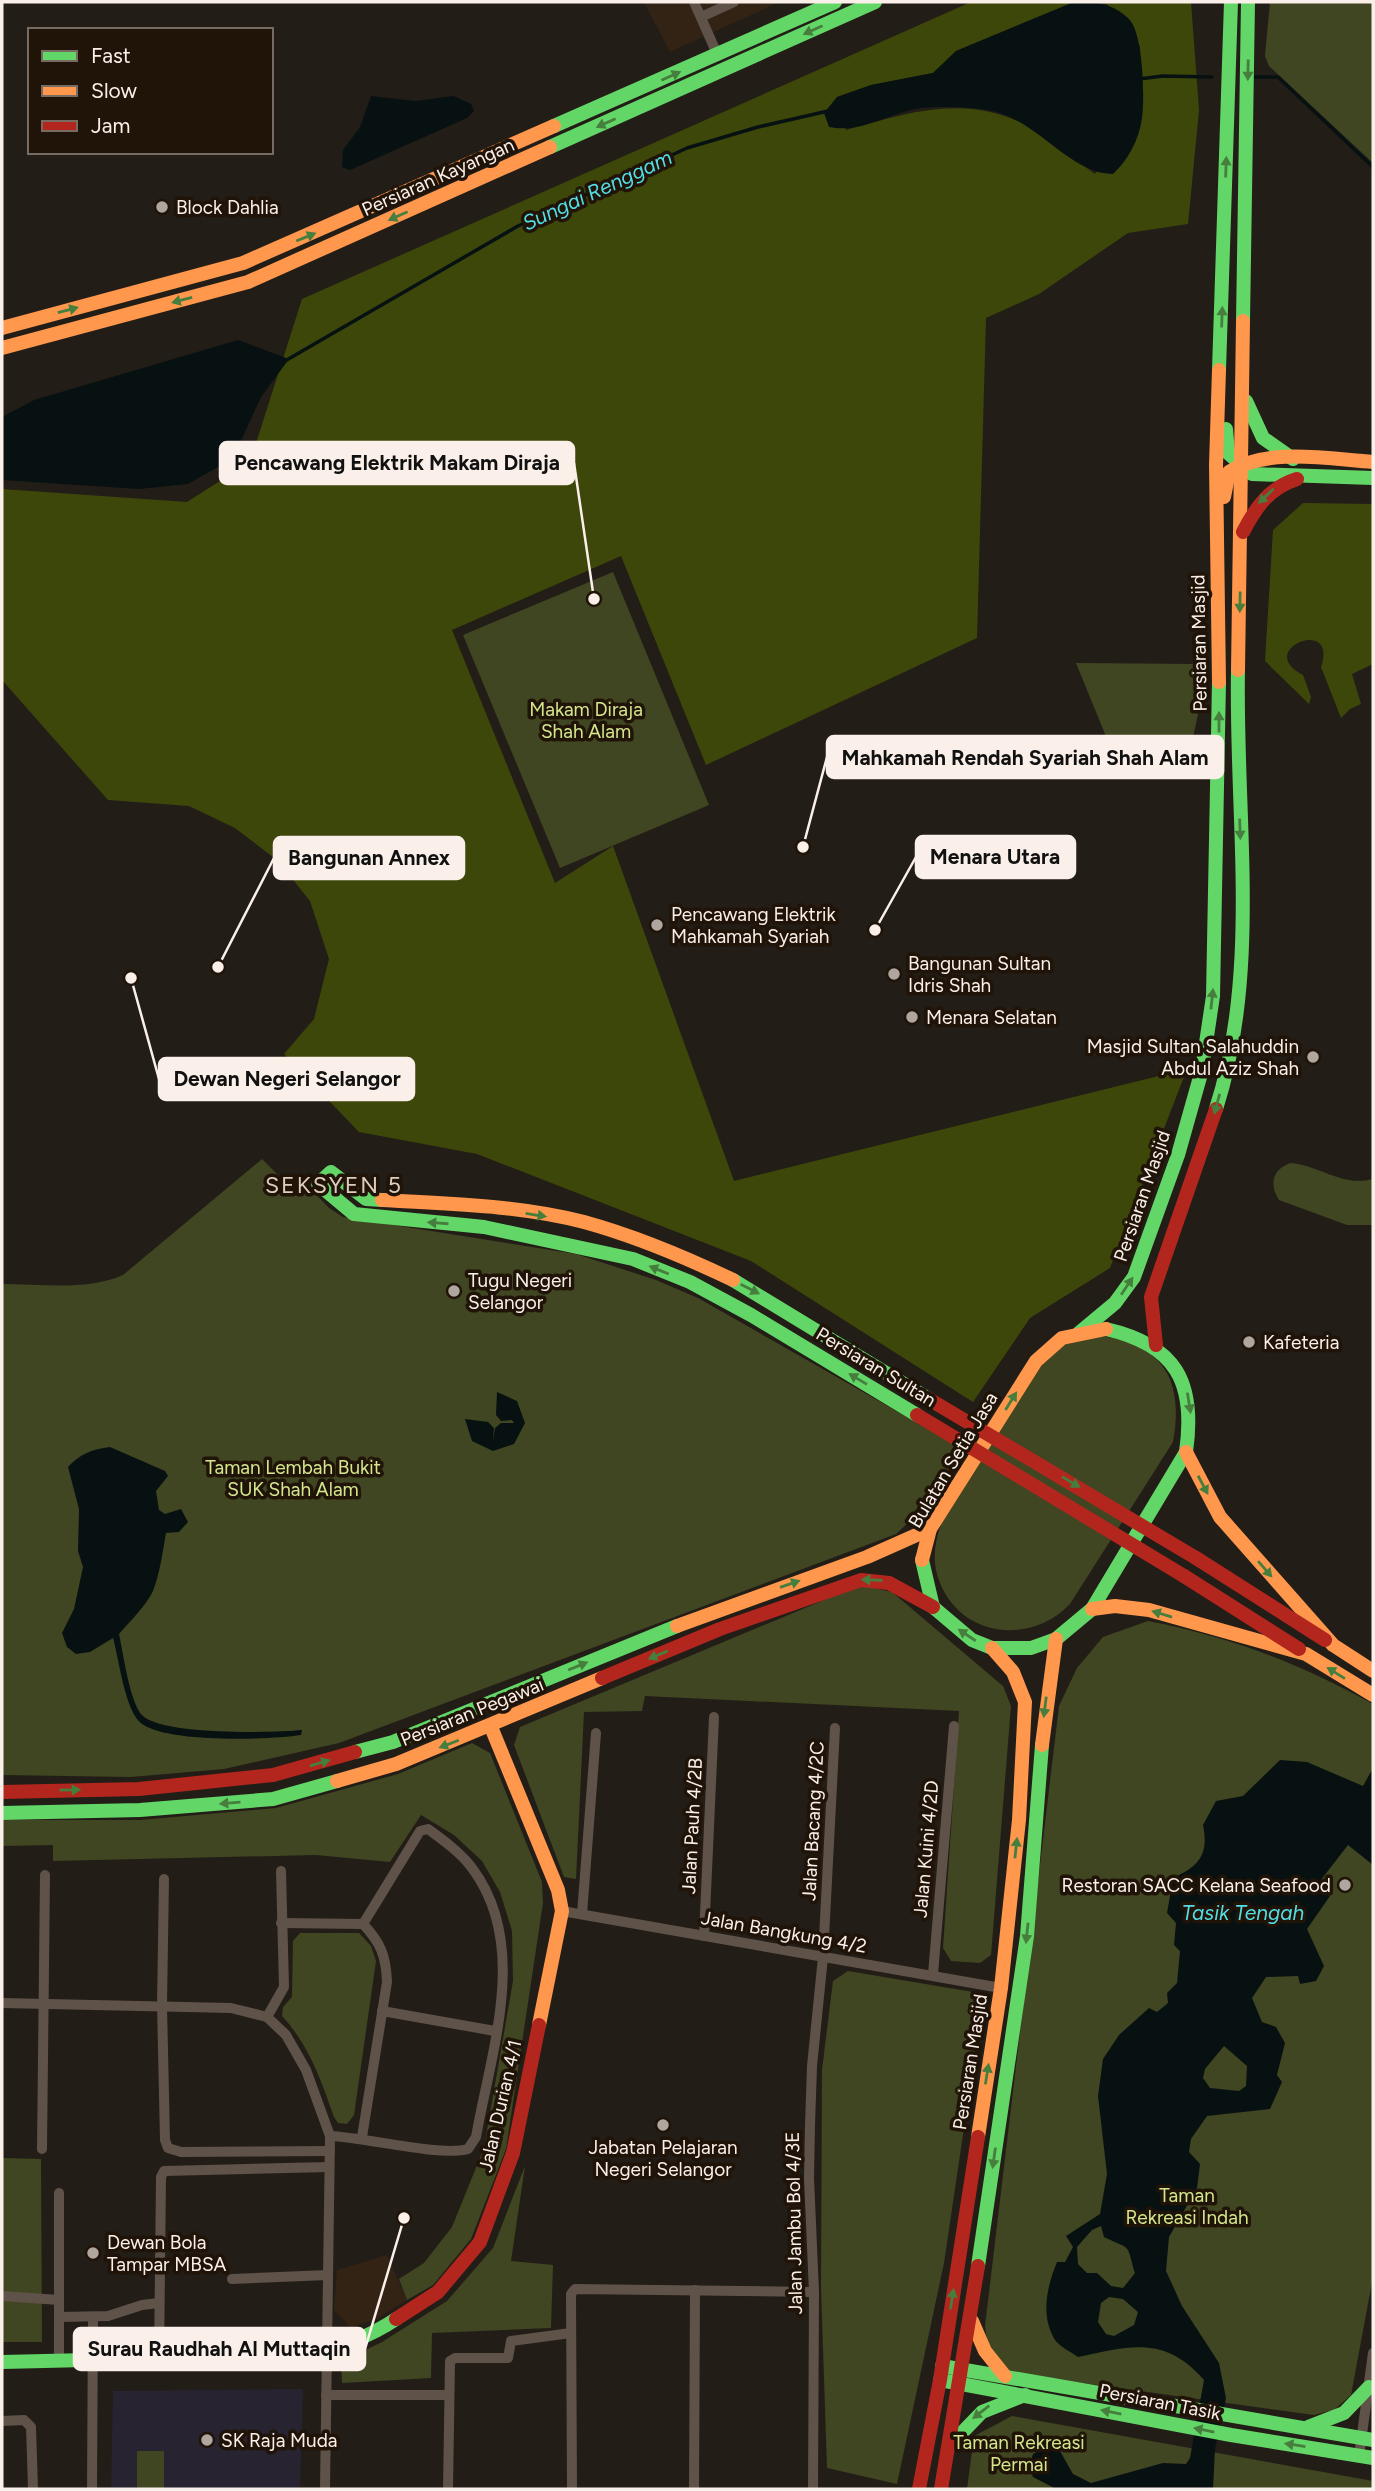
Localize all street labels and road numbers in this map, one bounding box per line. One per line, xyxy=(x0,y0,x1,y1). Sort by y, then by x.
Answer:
street label: Persiaran Kayangan xyxy=(358,133,518,221)
street label: Persiaran Masjid xyxy=(1186,574,1212,712)
street label: Persiaran Masjid xyxy=(1109,1127,1175,1265)
street label: Persiaran Sultan xyxy=(812,1322,940,1412)
street label: Bulatan Setia Jasa xyxy=(903,1388,1003,1532)
street label: Persiaran Pegawai xyxy=(397,1673,547,1751)
street label: Jalan Bacang 4/2C xyxy=(797,1740,829,1901)
street label: Jalan Pauh 4/2B xyxy=(677,1757,707,1895)
street label: Jalan Kuini 4/2D xyxy=(909,1779,943,1919)
street label: Jalan Bangkung 4/2 xyxy=(699,1906,869,1958)
street label: Persiaran Masjid xyxy=(948,1992,992,2132)
street label: Jalan Durian 4/1 xyxy=(474,2038,526,2174)
street label: Jalan Jambu Bol 4/3E xyxy=(781,2131,807,2315)
street label: Persiaran Tasik xyxy=(1097,2379,1224,2425)

